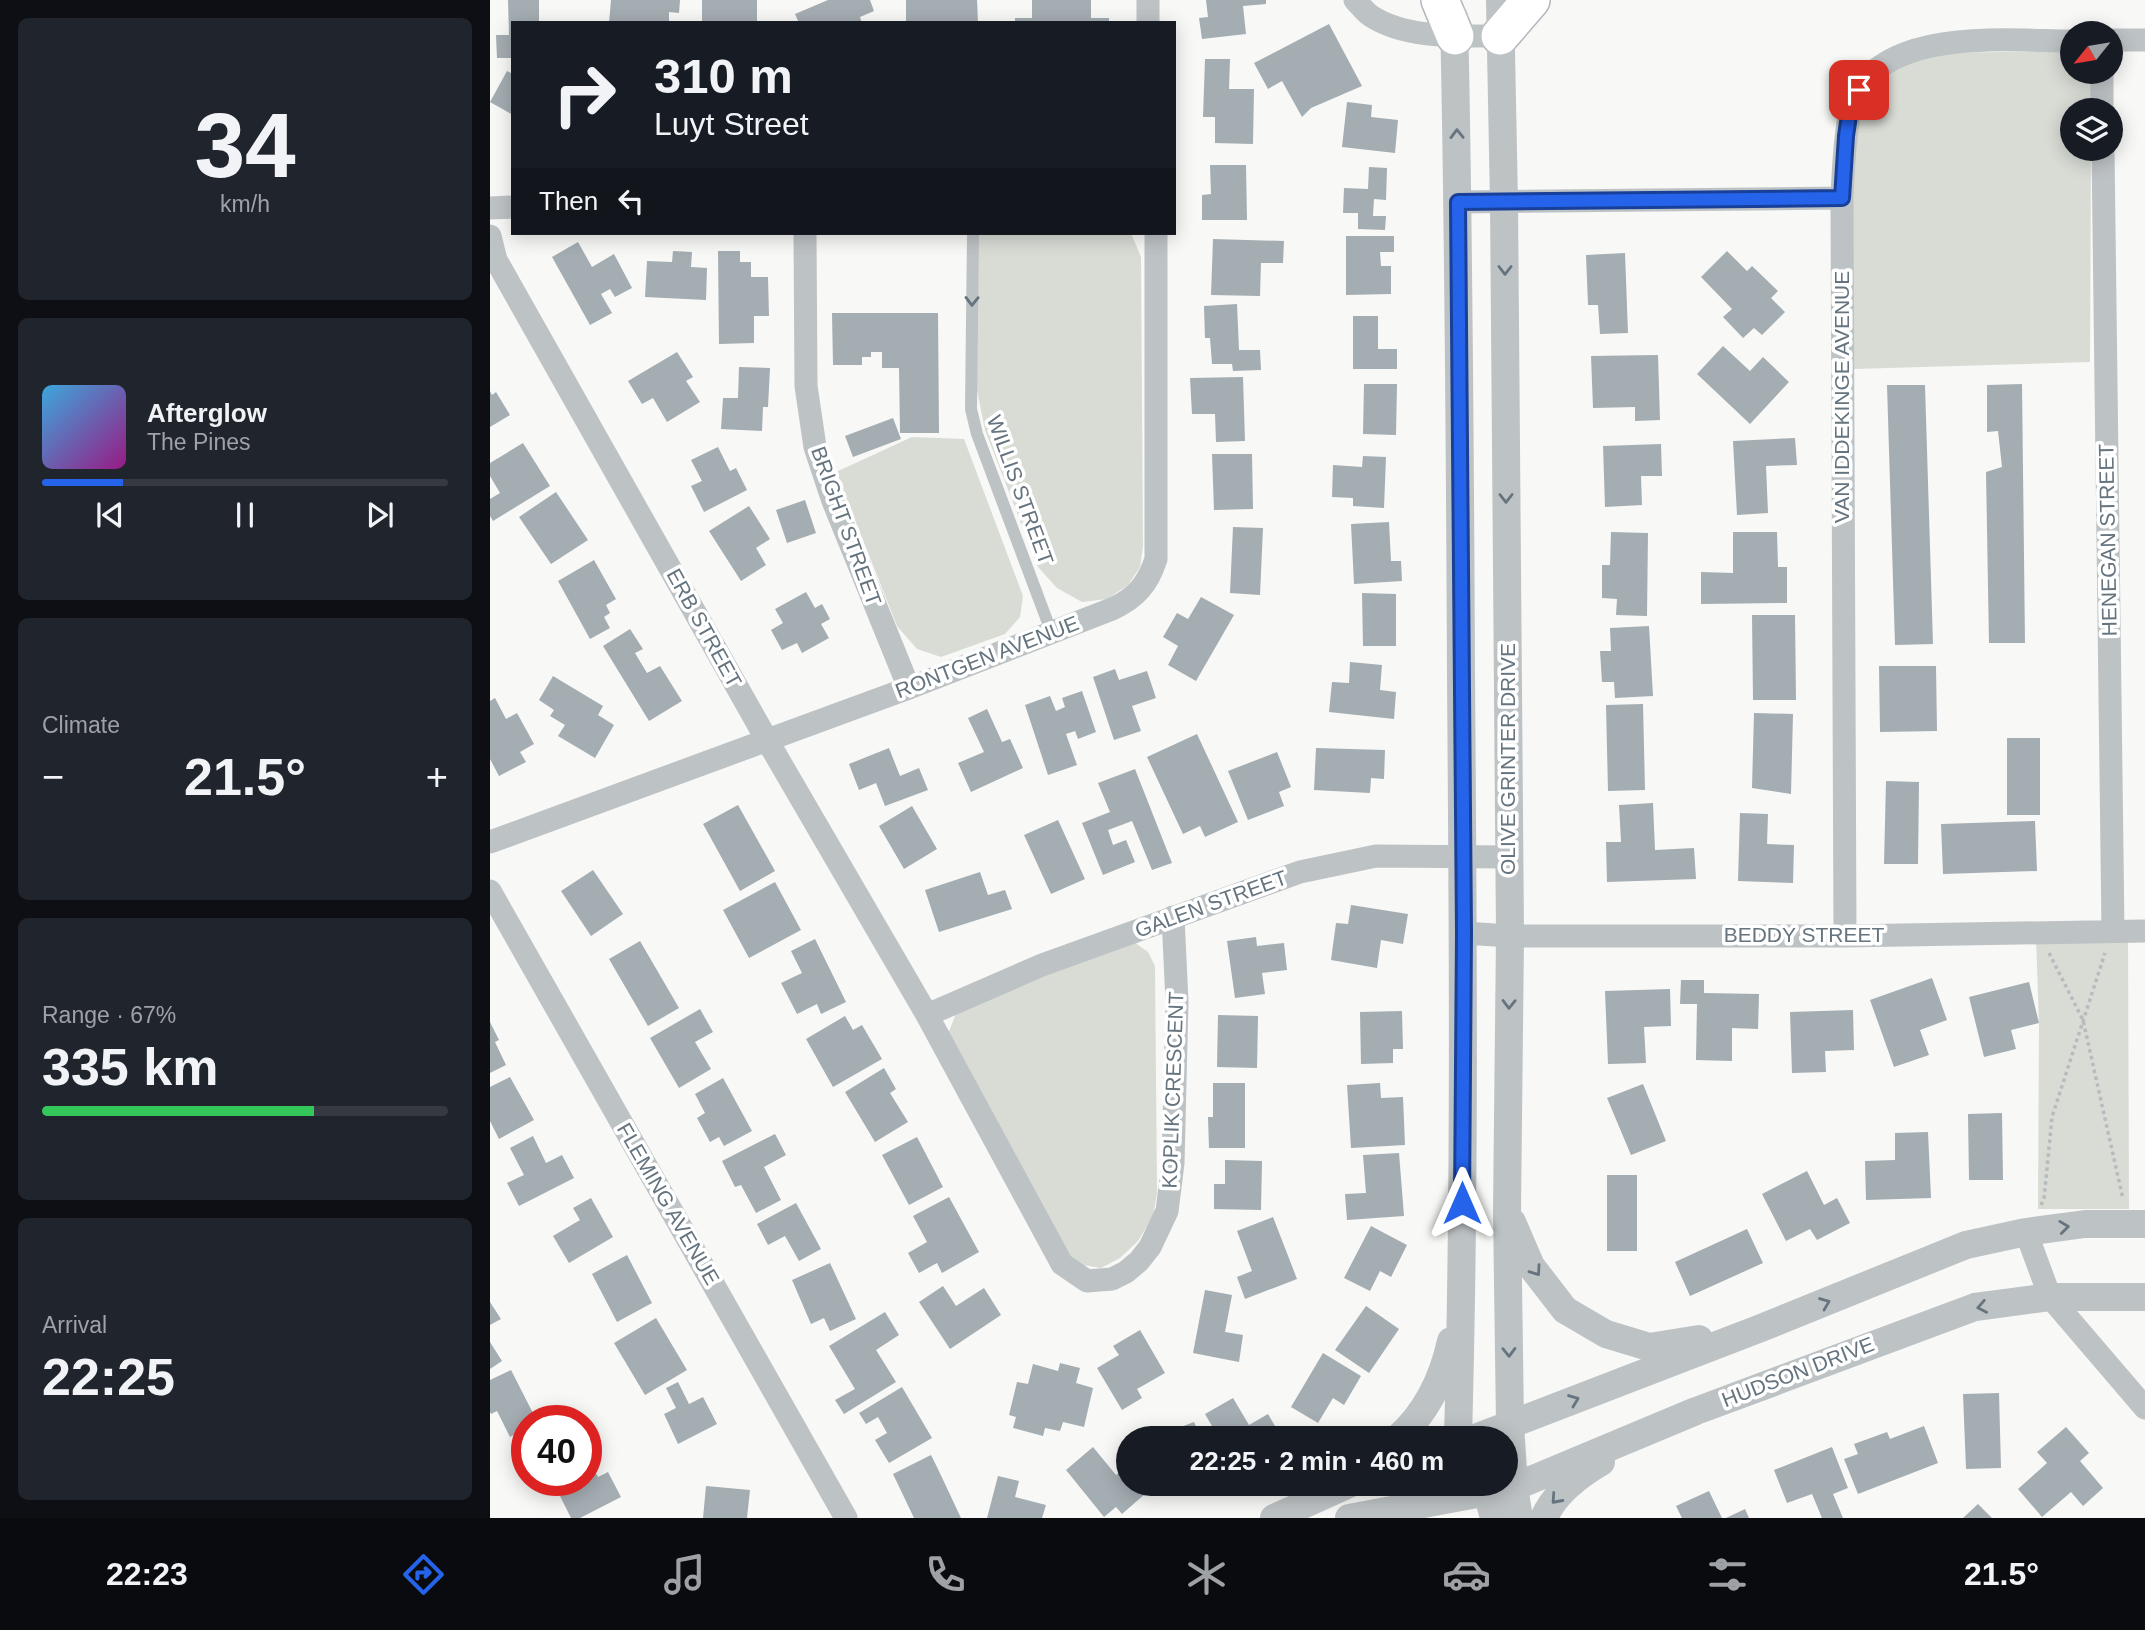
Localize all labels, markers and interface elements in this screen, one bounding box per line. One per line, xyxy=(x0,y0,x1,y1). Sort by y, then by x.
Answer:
north arrow xyxy=(2060,21,2123,84)
map controls xyxy=(2060,21,2123,161)
icon: right xyxy=(539,49,630,140)
text: 310 m xyxy=(654,49,793,103)
pin xyxy=(1829,60,1889,120)
icon: arrive xyxy=(1840,71,1878,109)
text: 34 xyxy=(194,95,296,196)
button: layers xyxy=(2060,98,2123,161)
text: Luyt Street xyxy=(654,106,809,142)
one-way arrow xyxy=(1449,128,1465,139)
icon: left xyxy=(612,182,650,220)
text: Then xyxy=(539,186,598,216)
text: km/h xyxy=(220,191,270,217)
one-way arrow xyxy=(1497,266,1513,276)
street label: VAN IDDEKINGE AVENUE xyxy=(1830,271,1853,523)
one-way arrow xyxy=(964,296,980,307)
text: Afterglow xyxy=(147,398,267,428)
street label: WILLIS STREET xyxy=(983,412,1058,568)
text: The Pines xyxy=(147,429,251,455)
street label: BRIGHT STREET xyxy=(807,443,886,609)
street label: HENEGAN STREET xyxy=(2094,443,2121,636)
one-way arrow xyxy=(1498,493,1514,504)
icon: previous xyxy=(91,496,129,534)
icon: pause xyxy=(226,496,264,534)
icon: next xyxy=(361,496,399,534)
street label: ERB STREET xyxy=(662,565,747,691)
street label: RONTGEN AVENUE xyxy=(892,611,1082,702)
street label: OLIVE GRINTER DRIVE xyxy=(1496,643,1519,875)
text: Climate xyxy=(42,712,120,738)
text: 21.5° xyxy=(184,748,306,806)
text: − xyxy=(42,756,64,798)
text: + xyxy=(426,756,448,798)
street label: GALEN STREET xyxy=(1132,865,1290,942)
street label: BEDDY STREET xyxy=(1724,923,1884,946)
street label: KOPLIK CRESCENT xyxy=(1158,991,1187,1189)
one-way arrow xyxy=(1501,999,1517,1010)
text: Range · 67% xyxy=(42,1002,176,1028)
text: 335 km xyxy=(42,1038,218,1096)
street label: FLEMING AVENUE xyxy=(613,1119,724,1289)
position arrow xyxy=(1425,1166,1499,1240)
one-way arrow xyxy=(2058,1220,2070,1235)
one-way arrow xyxy=(1528,1263,1540,1276)
one-way arrow xyxy=(1818,1297,1830,1311)
one-way arrow xyxy=(1976,1298,1988,1313)
text: Arrival xyxy=(42,1312,107,1338)
street label: HUDSON DRIVE xyxy=(1719,1332,1877,1411)
one-way arrow xyxy=(1501,1347,1516,1358)
text: 22:25 xyxy=(42,1348,175,1406)
one-way arrow xyxy=(1567,1394,1579,1408)
speed limit sign: 40 xyxy=(511,1405,602,1496)
text: 22:25 · 2 min · 460 m xyxy=(1190,1446,1444,1476)
one-way arrow xyxy=(1552,1491,1565,1504)
icon: directions xyxy=(399,1550,448,1599)
icon: music xyxy=(660,1550,709,1599)
icon: phone xyxy=(921,1550,970,1599)
icon: climate xyxy=(1182,1550,1231,1599)
icon: car xyxy=(1442,1550,1491,1599)
icon: filters xyxy=(1703,1550,1752,1599)
text: 22:23 xyxy=(106,1556,188,1592)
text: 21.5° xyxy=(1964,1556,2039,1592)

